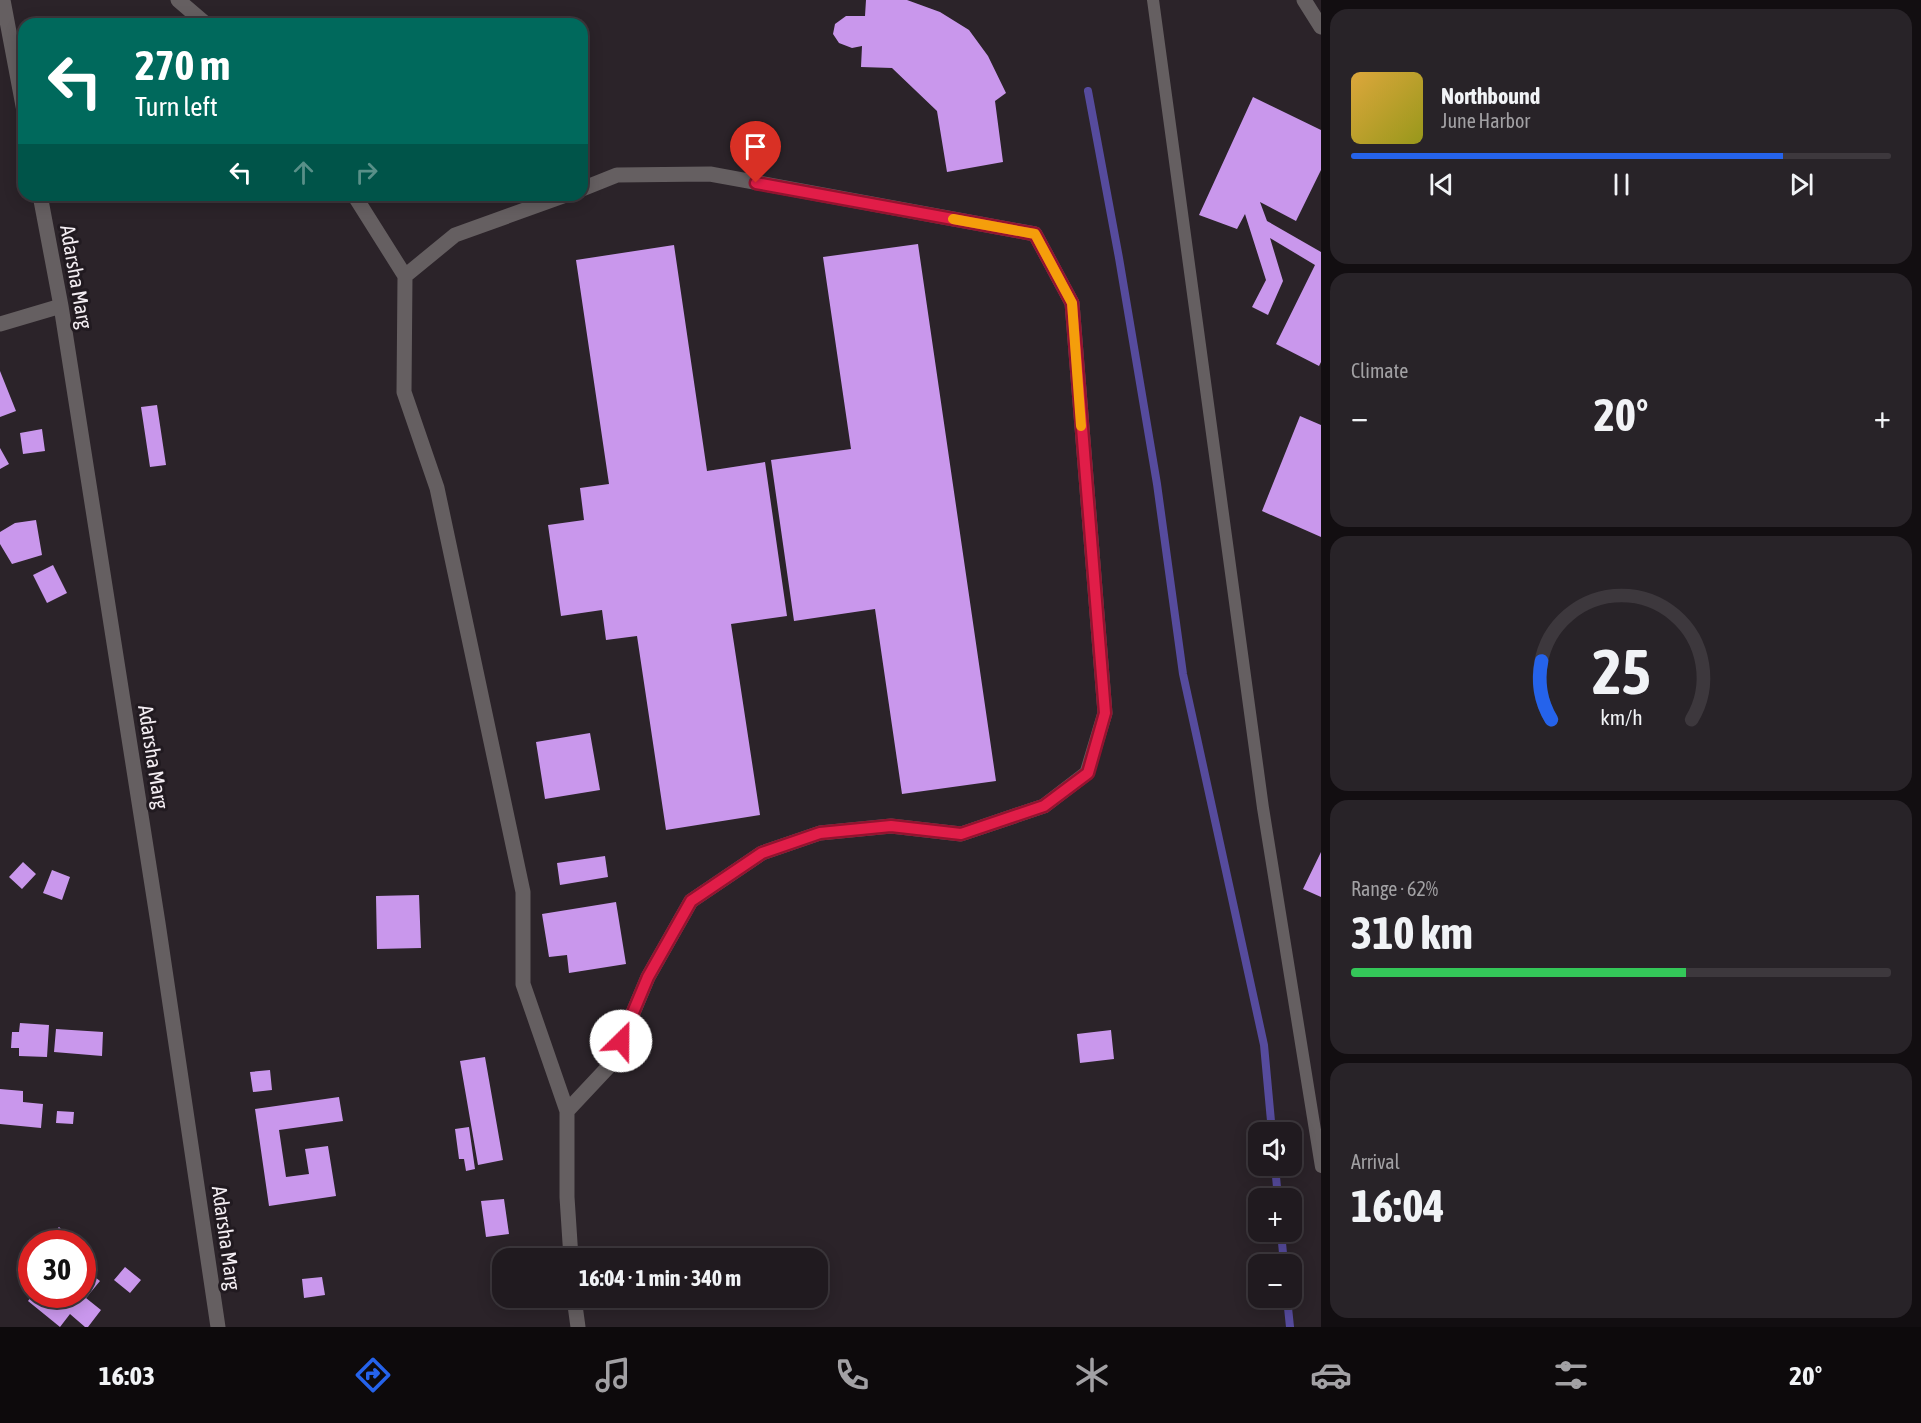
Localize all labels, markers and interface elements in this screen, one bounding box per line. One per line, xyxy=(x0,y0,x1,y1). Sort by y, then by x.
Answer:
text: 270 m xyxy=(135,41,230,89)
icon: left xyxy=(36,42,114,120)
text: Northbound xyxy=(1441,83,1540,109)
text: Turn left xyxy=(135,91,218,122)
text: June Harbor xyxy=(1441,109,1530,132)
pin xyxy=(730,121,781,183)
icon: arrive xyxy=(739,130,772,163)
icon: left xyxy=(224,156,257,189)
icon: ahead xyxy=(287,156,320,189)
icon: right xyxy=(350,156,383,189)
icon: previous xyxy=(1425,168,1458,201)
icon: pause xyxy=(1605,168,1638,201)
icon: next xyxy=(1785,168,1818,201)
street label: Adarsha Marg xyxy=(56,223,98,331)
text: Climate xyxy=(1351,359,1408,382)
text: 20° xyxy=(1594,389,1648,441)
text: − xyxy=(1351,397,1368,435)
text: + xyxy=(1874,397,1891,435)
text: 25 xyxy=(1592,637,1650,708)
street label: Adarsha Marg xyxy=(134,703,174,811)
text: km/h xyxy=(1600,706,1642,731)
text: Range · 62% xyxy=(1351,877,1438,900)
text: 310 km xyxy=(1351,907,1473,959)
position arrow xyxy=(589,1009,653,1073)
map controls xyxy=(1248,1122,1302,1308)
button: sound xyxy=(1248,1122,1302,1176)
text: Arrival xyxy=(1351,1150,1400,1173)
text: 16:04 xyxy=(1351,1180,1445,1232)
street label: Adarsha Marg xyxy=(208,1184,246,1291)
button: + xyxy=(1248,1188,1302,1242)
speed limit sign: 30 xyxy=(18,1230,96,1308)
button: − xyxy=(1248,1254,1302,1308)
text: 16:04 · 1 min · 340 m xyxy=(579,1265,741,1291)
icon: directions xyxy=(352,1354,394,1396)
icon: music xyxy=(592,1354,634,1396)
icon: phone xyxy=(831,1354,873,1396)
icon: climate xyxy=(1071,1354,1113,1396)
icon: car xyxy=(1310,1354,1352,1396)
icon: filters xyxy=(1550,1354,1592,1396)
text: 16:03 xyxy=(99,1360,155,1391)
text: 20° xyxy=(1789,1360,1822,1391)

